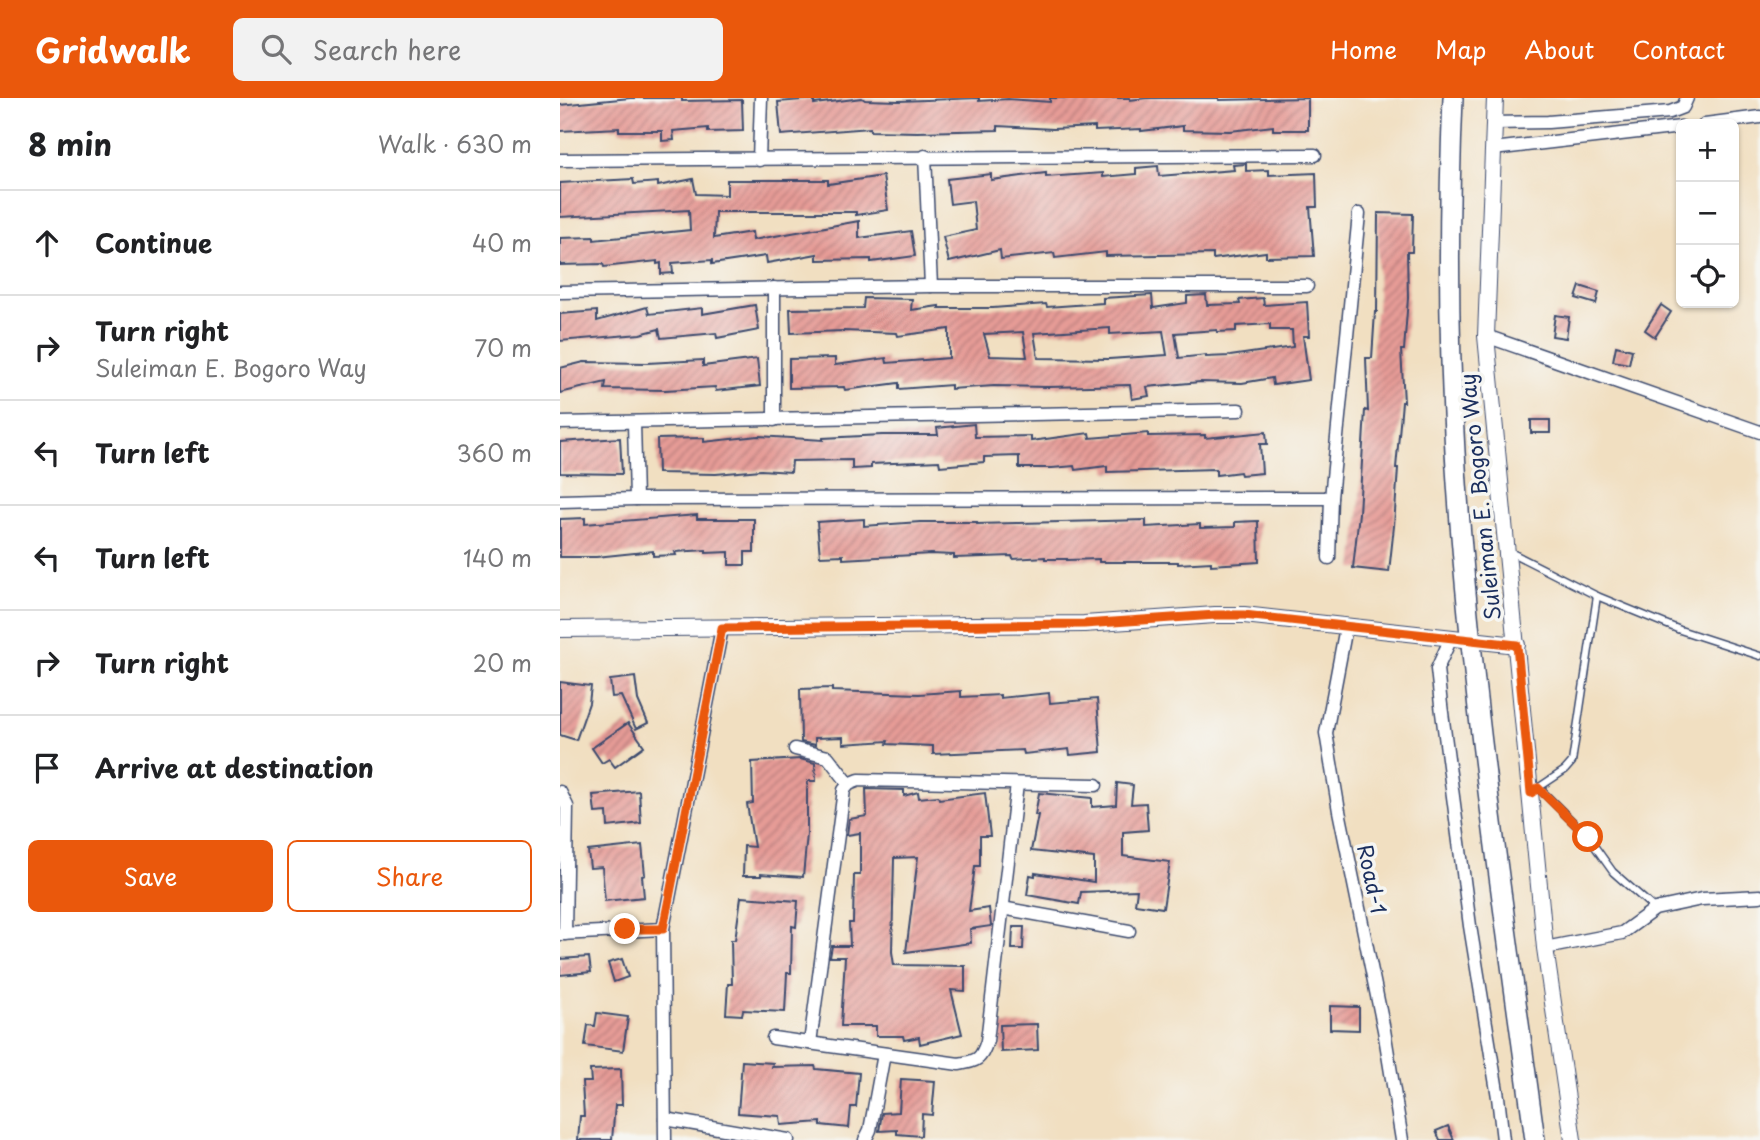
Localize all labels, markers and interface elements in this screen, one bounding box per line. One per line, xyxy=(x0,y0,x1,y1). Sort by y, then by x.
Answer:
search box xyxy=(233,18,723,81)
text: Gridwalk xyxy=(35,24,191,74)
icon: search xyxy=(257,30,295,68)
text: Search here xyxy=(313,30,461,69)
text: Home xyxy=(1330,31,1397,67)
text: Map xyxy=(1435,31,1486,67)
text: About xyxy=(1524,31,1594,67)
text: Contact xyxy=(1632,31,1725,67)
map controls xyxy=(1676,119,1739,308)
button: + xyxy=(1676,119,1739,182)
text: 8 min xyxy=(28,121,112,166)
text: Walk · 630 m xyxy=(378,126,532,161)
button: − xyxy=(1676,182,1739,245)
text: Continue xyxy=(95,223,212,262)
icon: ahead xyxy=(28,224,66,262)
text: 40 m xyxy=(472,225,532,260)
button: locate xyxy=(1676,245,1739,308)
text: Turn right xyxy=(95,311,229,350)
icon: right xyxy=(28,329,66,367)
text: 70 m xyxy=(474,330,532,365)
text: Suleiman E. Bogoro Way xyxy=(95,350,367,385)
street label: Suleiman E. Bogoro Way xyxy=(1450,372,1508,622)
text: Turn left xyxy=(95,433,210,472)
icon: left xyxy=(28,434,66,472)
text: 360 m xyxy=(457,435,532,470)
text: Turn left xyxy=(95,538,210,577)
icon: left xyxy=(28,539,66,577)
text: 140 m xyxy=(463,540,532,575)
text: Turn right xyxy=(95,643,229,682)
icon: right xyxy=(28,644,66,682)
text: 20 m xyxy=(473,645,532,680)
text: Arrive at destination xyxy=(95,748,374,787)
icon: arrive xyxy=(28,749,66,787)
route start xyxy=(1572,821,1603,852)
button: Save xyxy=(28,840,273,912)
button: Share xyxy=(287,840,532,912)
street label: Road-1 xyxy=(1350,841,1396,917)
route end xyxy=(609,913,640,944)

